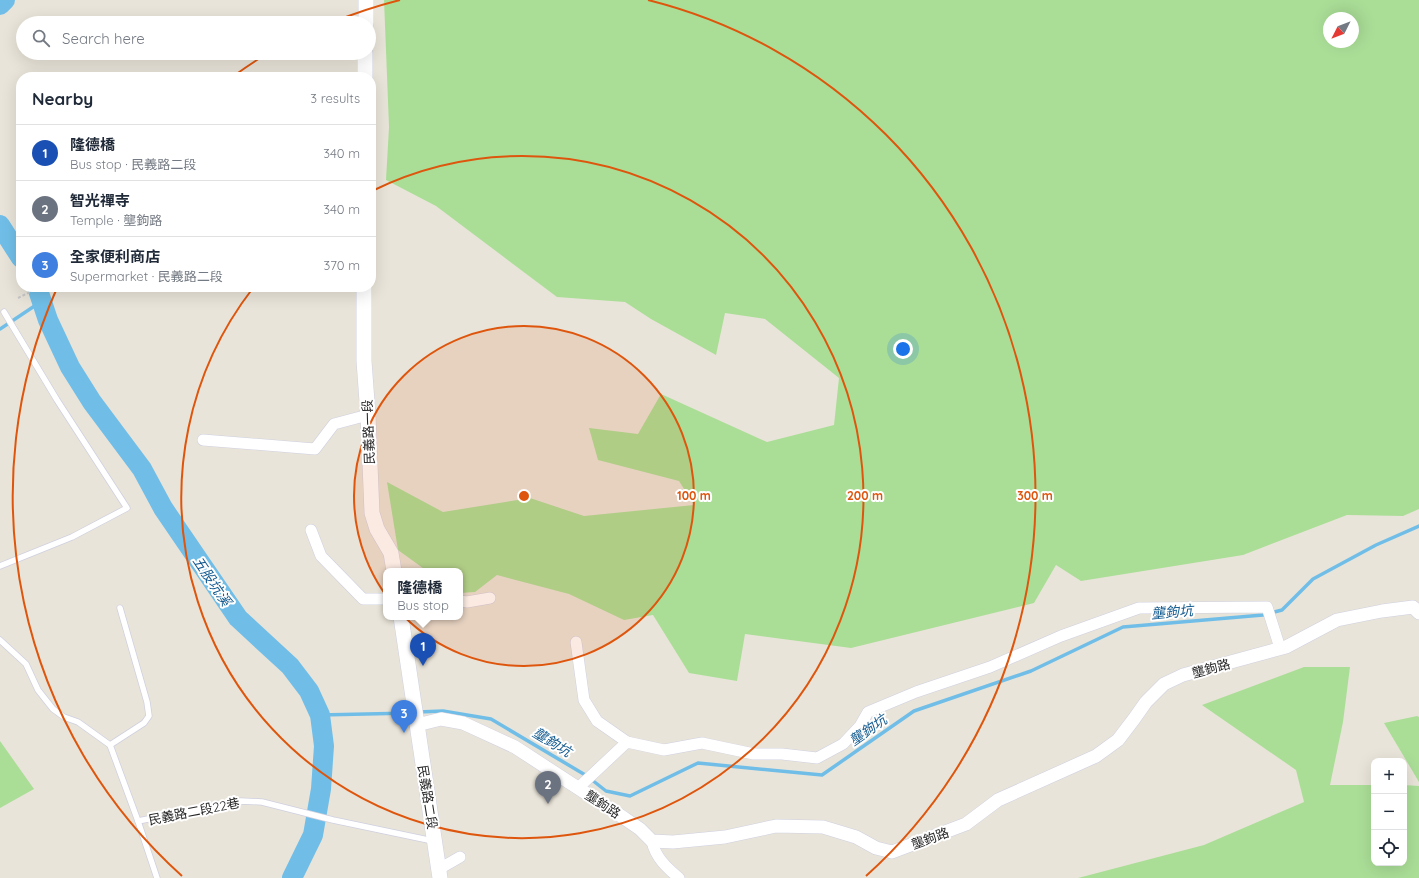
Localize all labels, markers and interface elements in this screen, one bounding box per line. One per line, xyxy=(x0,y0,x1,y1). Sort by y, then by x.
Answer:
north arrow xyxy=(1323,12,1359,48)
search box xyxy=(16,16,376,60)
icon: search xyxy=(30,27,52,49)
text: Search here xyxy=(62,29,145,48)
text: Nearby xyxy=(32,88,93,109)
text: 3 results xyxy=(310,90,360,106)
text: 隆德橋 xyxy=(70,135,115,154)
text: 1 xyxy=(42,145,48,161)
text: 340 m xyxy=(323,145,360,161)
text: Bus stop · 民義路二段 xyxy=(70,156,196,172)
text: 智光禪寺 xyxy=(70,191,130,210)
text: 2 xyxy=(41,201,49,217)
text: 340 m xyxy=(323,201,360,217)
text: Temple · 壟鉤路 xyxy=(70,212,162,228)
text: 全家便利商店 xyxy=(70,247,160,266)
text: 3 xyxy=(42,257,48,273)
text: 370 m xyxy=(323,257,360,273)
text: Supermarket · 民義路二段 xyxy=(70,268,223,284)
your location xyxy=(893,339,913,359)
street label: 民義路一段 xyxy=(359,399,377,465)
text: 100 m xyxy=(677,488,711,503)
text: 200 m xyxy=(847,488,883,503)
text: 300 m xyxy=(1017,488,1053,503)
centre of rings xyxy=(517,489,531,503)
water label: 五股坑溪 xyxy=(189,553,236,611)
popup xyxy=(383,568,463,620)
text: 隆德橋 xyxy=(397,578,442,597)
text: Bus stop xyxy=(397,597,449,613)
water label: 壟鉤坑 xyxy=(1150,601,1196,623)
pin: 1 xyxy=(410,633,436,666)
street label: 壟鉤路 xyxy=(1190,655,1232,681)
pin: 3 xyxy=(391,700,417,733)
water label: 壟鉤坑 xyxy=(846,709,892,749)
water label: 壟鉤坑 xyxy=(529,723,576,762)
map controls xyxy=(1371,758,1407,866)
button: + xyxy=(1371,758,1407,794)
street label: 民義路二段 xyxy=(415,764,441,830)
pin: 2 xyxy=(535,771,561,804)
street label: 壟鉤路 xyxy=(582,787,624,821)
street label: 民義路二段22巷 xyxy=(147,794,241,828)
button: − xyxy=(1371,794,1407,830)
street label: 壟鉤路 xyxy=(909,824,951,852)
button: locate xyxy=(1371,830,1407,866)

